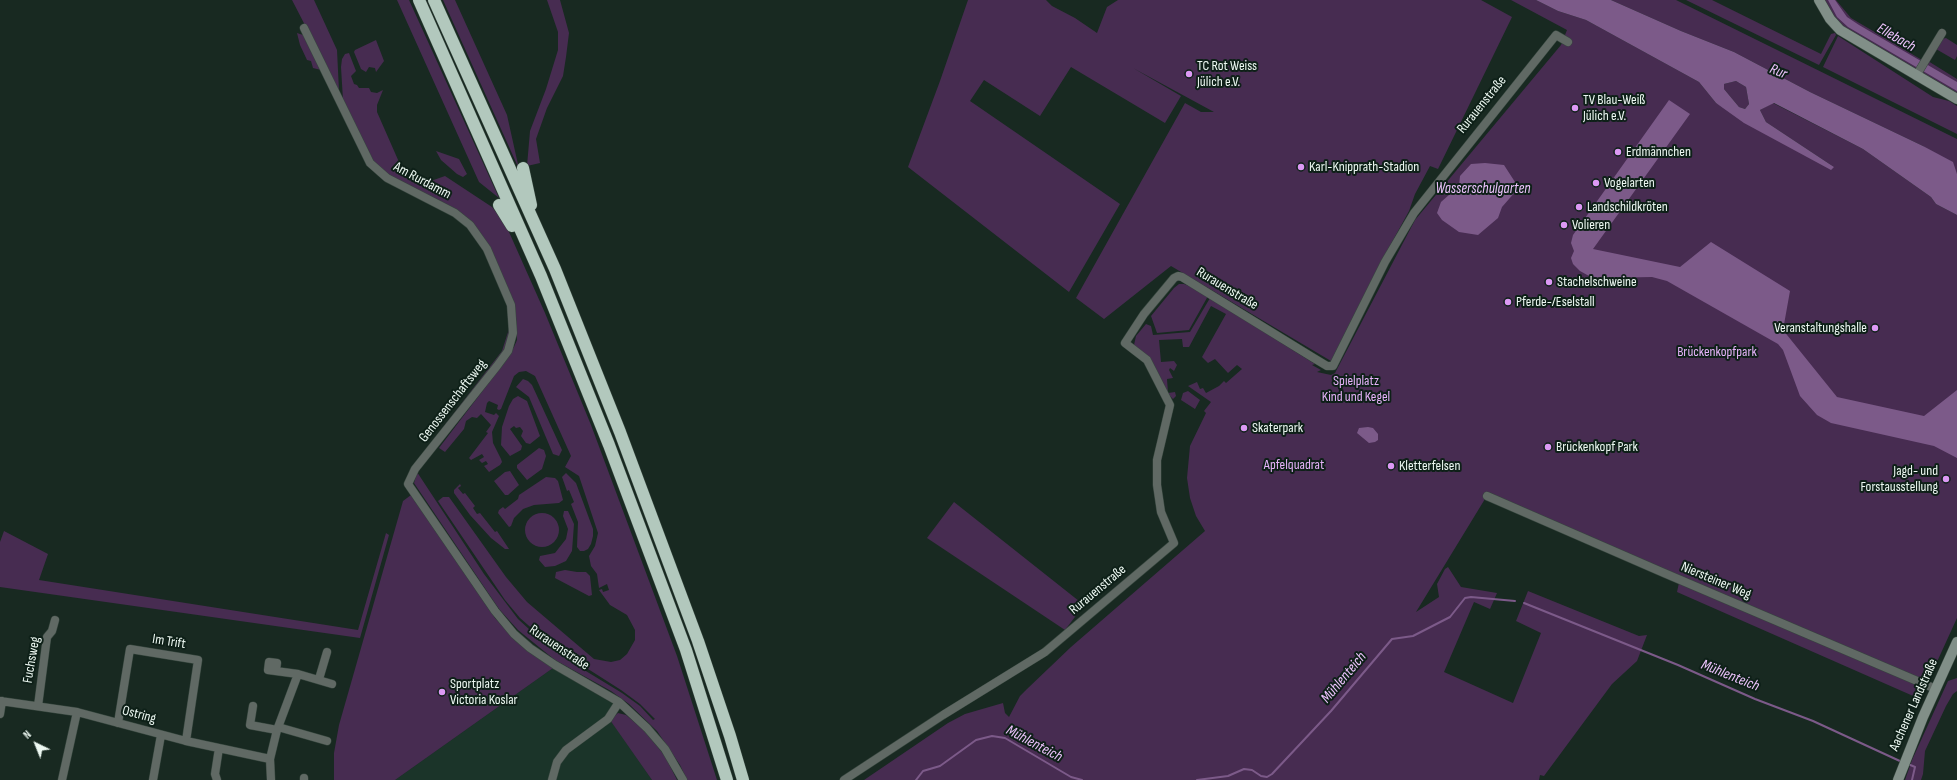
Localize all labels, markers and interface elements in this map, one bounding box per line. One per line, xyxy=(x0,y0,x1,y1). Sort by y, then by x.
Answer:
water label: Ellebach xyxy=(1873,20,1919,56)
place label: TC Rot Weiss Jülich e.V. xyxy=(1197,58,1257,90)
water label: Rur xyxy=(1767,60,1789,84)
marker: TC Rot Weiss Jülich e.V. xyxy=(1184,69,1194,79)
street label: Rurauenstraße xyxy=(1454,73,1510,137)
place label: TV Blau-Weiß Jülich e.V. xyxy=(1583,92,1645,124)
marker: TV Blau-Weiß Jülich e.V. xyxy=(1570,103,1580,113)
place label: Erdmännchen xyxy=(1626,144,1691,160)
marker: Erdmännchen xyxy=(1613,147,1623,157)
street label: Am Rurdamm xyxy=(390,159,454,203)
place label: Karl-Knipprath-Stadion xyxy=(1309,159,1419,175)
marker: Karl-Knipprath-Stadion xyxy=(1296,162,1306,172)
place label: Vogelarten xyxy=(1604,175,1655,191)
marker: Vogelarten xyxy=(1591,178,1601,188)
water label: Wasserschulgarten xyxy=(1435,180,1531,198)
place label: Landschildkröten xyxy=(1587,199,1668,215)
marker: Landschildkröten xyxy=(1574,202,1584,212)
place label: Volieren xyxy=(1572,217,1610,233)
marker: Volieren xyxy=(1559,220,1569,230)
street label: Rurauenstraße xyxy=(1193,264,1261,314)
place label: Stachelschweine xyxy=(1557,274,1637,290)
marker: Stachelschweine xyxy=(1544,277,1554,287)
place label: Pferde-/Eselstall xyxy=(1516,294,1595,310)
marker: Pferde-/Eselstall xyxy=(1503,297,1513,307)
place label: Veranstaltungshalle xyxy=(1774,320,1867,336)
marker: Veranstaltungshalle xyxy=(1870,323,1880,333)
park label: Brückenkopfpark xyxy=(1677,344,1757,360)
street label: Genossenschaftsweg xyxy=(416,356,490,446)
park label: Spielplatz Kind und Kegel xyxy=(1322,373,1390,406)
place label: Skaterpark xyxy=(1252,420,1303,436)
marker: Skaterpark xyxy=(1239,423,1249,433)
place label: Brückenkopf Park xyxy=(1556,439,1638,455)
marker: Brückenkopf Park xyxy=(1543,442,1553,452)
park label: Apfelquadrat xyxy=(1264,457,1324,473)
place label: Kletterfelsen xyxy=(1399,458,1460,474)
marker: Kletterfelsen xyxy=(1386,461,1396,471)
place label: Jagd- und Forstausstellung xyxy=(1860,463,1938,496)
marker: Jagd- und Forstausstellung xyxy=(1941,474,1951,484)
street label: Niersteiner Weg xyxy=(1678,559,1754,603)
street label: Rurauenstraße xyxy=(1066,561,1130,619)
street label: Rurauenstraße xyxy=(526,622,592,674)
street label: Im Trift xyxy=(151,631,187,653)
street label: Fuchsweg xyxy=(20,636,44,684)
water label: Mühlenteich xyxy=(1317,649,1371,707)
water label: Mühlenteich xyxy=(1698,656,1762,696)
street label: Aachener Landstraße xyxy=(1886,656,1942,754)
place label: Sportplatz Victoria Koslar xyxy=(450,676,518,708)
marker: Sportplatz Victoria Koslar xyxy=(437,687,447,697)
street label: Ostring xyxy=(120,702,158,728)
water label: Mühlenteich xyxy=(1003,722,1065,766)
north arrow xyxy=(16,724,56,764)
text: N xyxy=(21,728,34,742)

